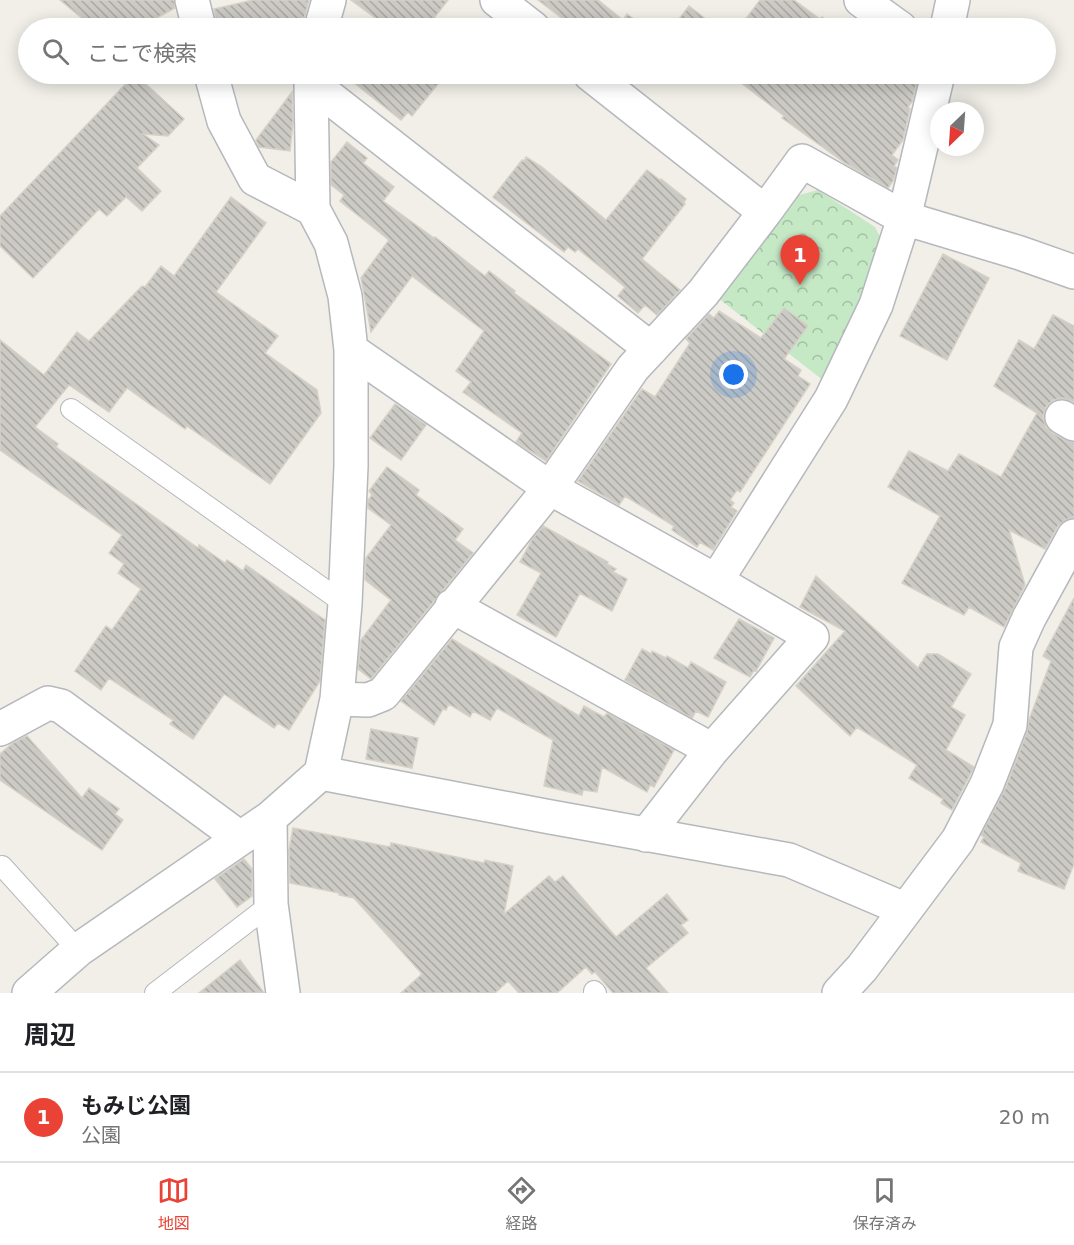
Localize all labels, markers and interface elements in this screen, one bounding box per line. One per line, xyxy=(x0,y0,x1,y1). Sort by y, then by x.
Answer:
search box xyxy=(18,18,1056,84)
icon: search xyxy=(39,35,72,68)
text: ここで検索 xyxy=(87,41,197,66)
north arrow xyxy=(930,102,984,156)
pin: 1 xyxy=(780,236,820,285)
your location xyxy=(719,360,748,389)
text: 周辺 xyxy=(24,1020,76,1050)
text: もみじ公園 xyxy=(81,1093,191,1118)
text: 1 xyxy=(37,1105,50,1129)
text: 20 m xyxy=(999,1105,1050,1129)
text: 公園 xyxy=(81,1123,121,1147)
tab: 地図 xyxy=(157,1174,190,1234)
tab: 経路 xyxy=(505,1174,538,1234)
tab: 保存済み xyxy=(853,1174,917,1234)

